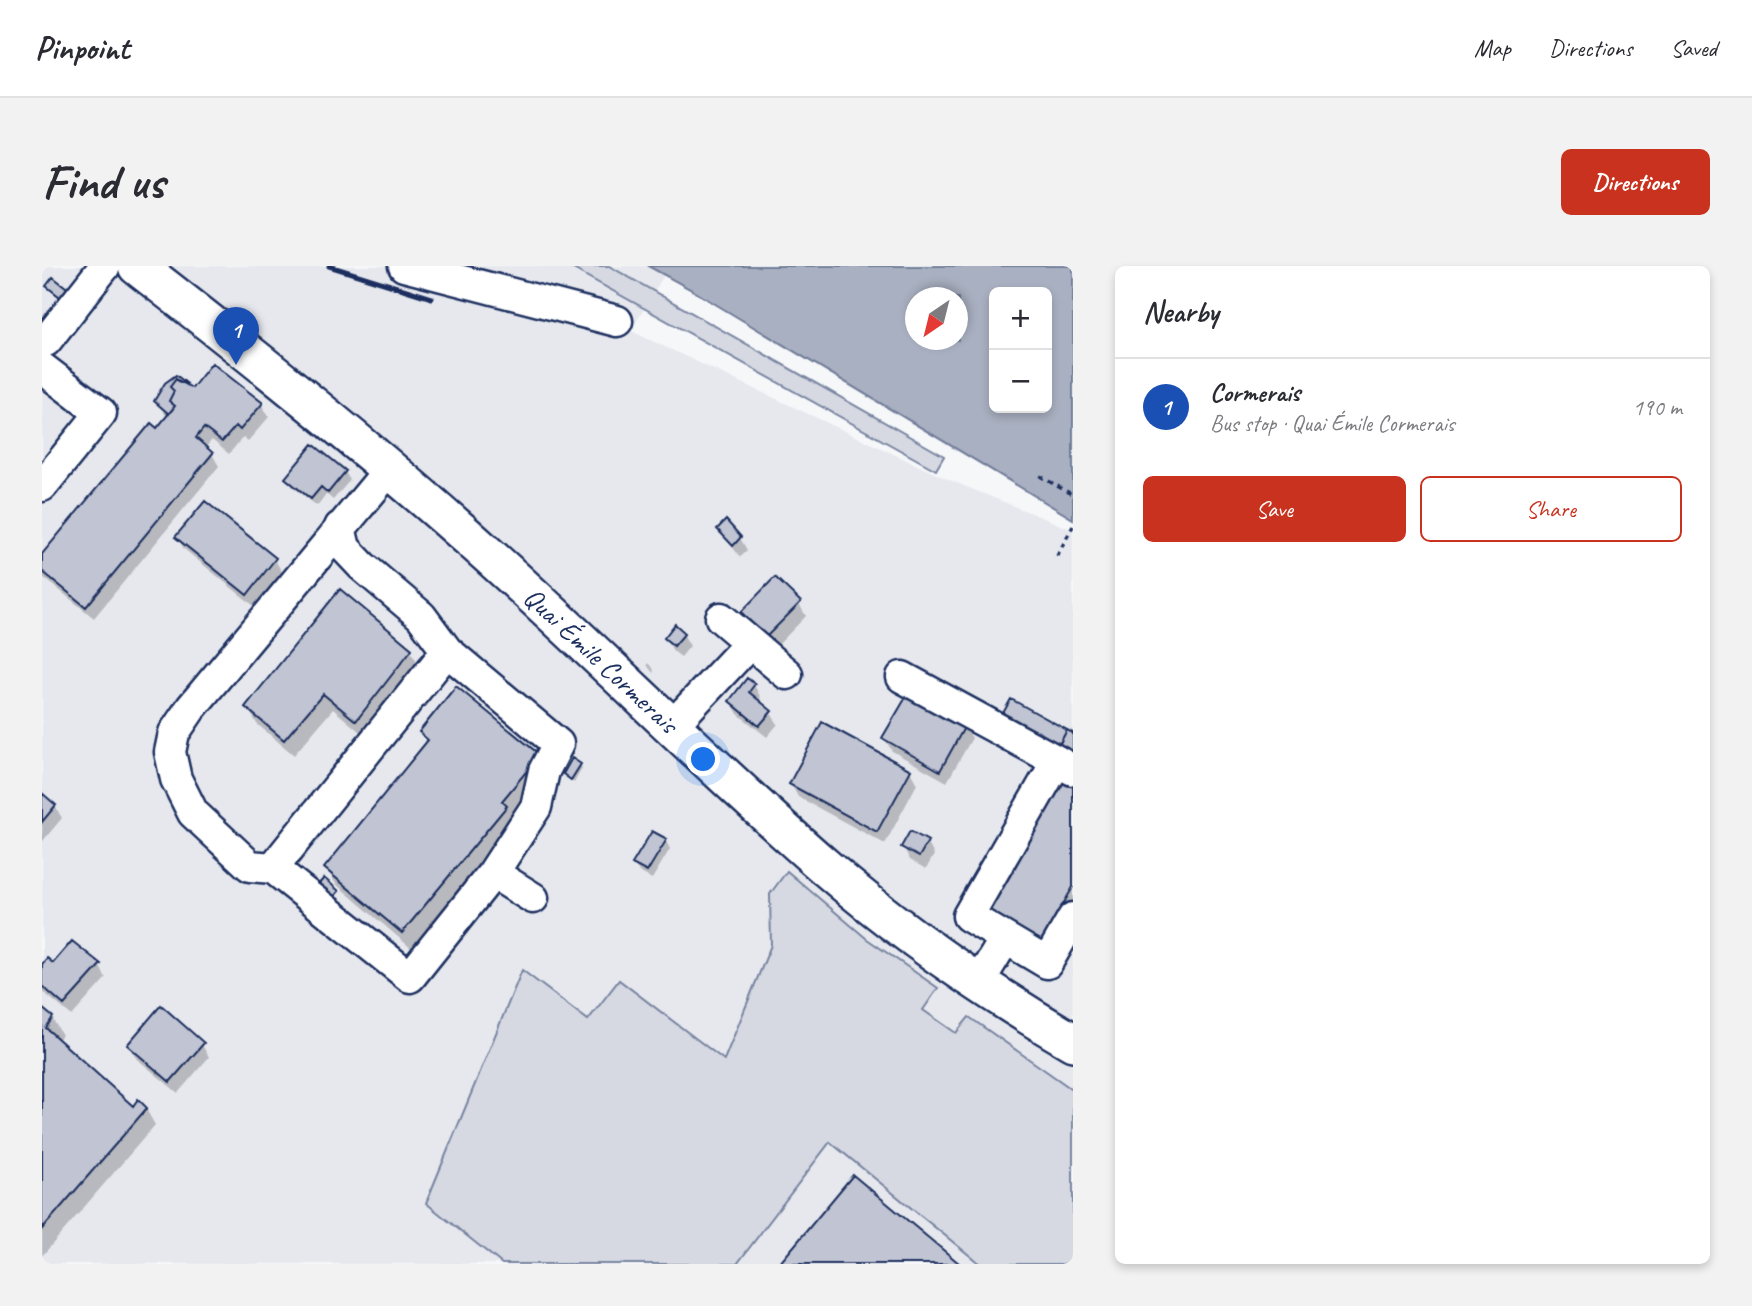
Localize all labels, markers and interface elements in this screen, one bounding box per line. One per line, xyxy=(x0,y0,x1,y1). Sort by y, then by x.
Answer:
text: Pinpoint xyxy=(35,27,129,69)
text: Map xyxy=(1474,33,1511,63)
text: Directions xyxy=(1549,33,1632,63)
text: Saved xyxy=(1670,33,1717,63)
button: Directions xyxy=(1561,149,1710,215)
text: Find us xyxy=(42,151,164,213)
north arrow xyxy=(905,287,968,350)
map controls xyxy=(989,287,1052,413)
button: + xyxy=(989,287,1052,350)
text: Nearby xyxy=(1143,293,1219,331)
pin: 1 xyxy=(213,307,259,365)
button: − xyxy=(989,350,1052,413)
text: Cormerais xyxy=(1210,376,1300,409)
text: 1 xyxy=(1161,393,1171,422)
text: 190 m xyxy=(1633,393,1682,422)
text: Bus stop · Quai Émile Cormerais xyxy=(1210,409,1455,438)
button: Save xyxy=(1143,476,1406,542)
button: Share xyxy=(1420,476,1682,542)
street label: Quai Émile Cormerais xyxy=(516,579,687,742)
your location xyxy=(686,742,720,776)

